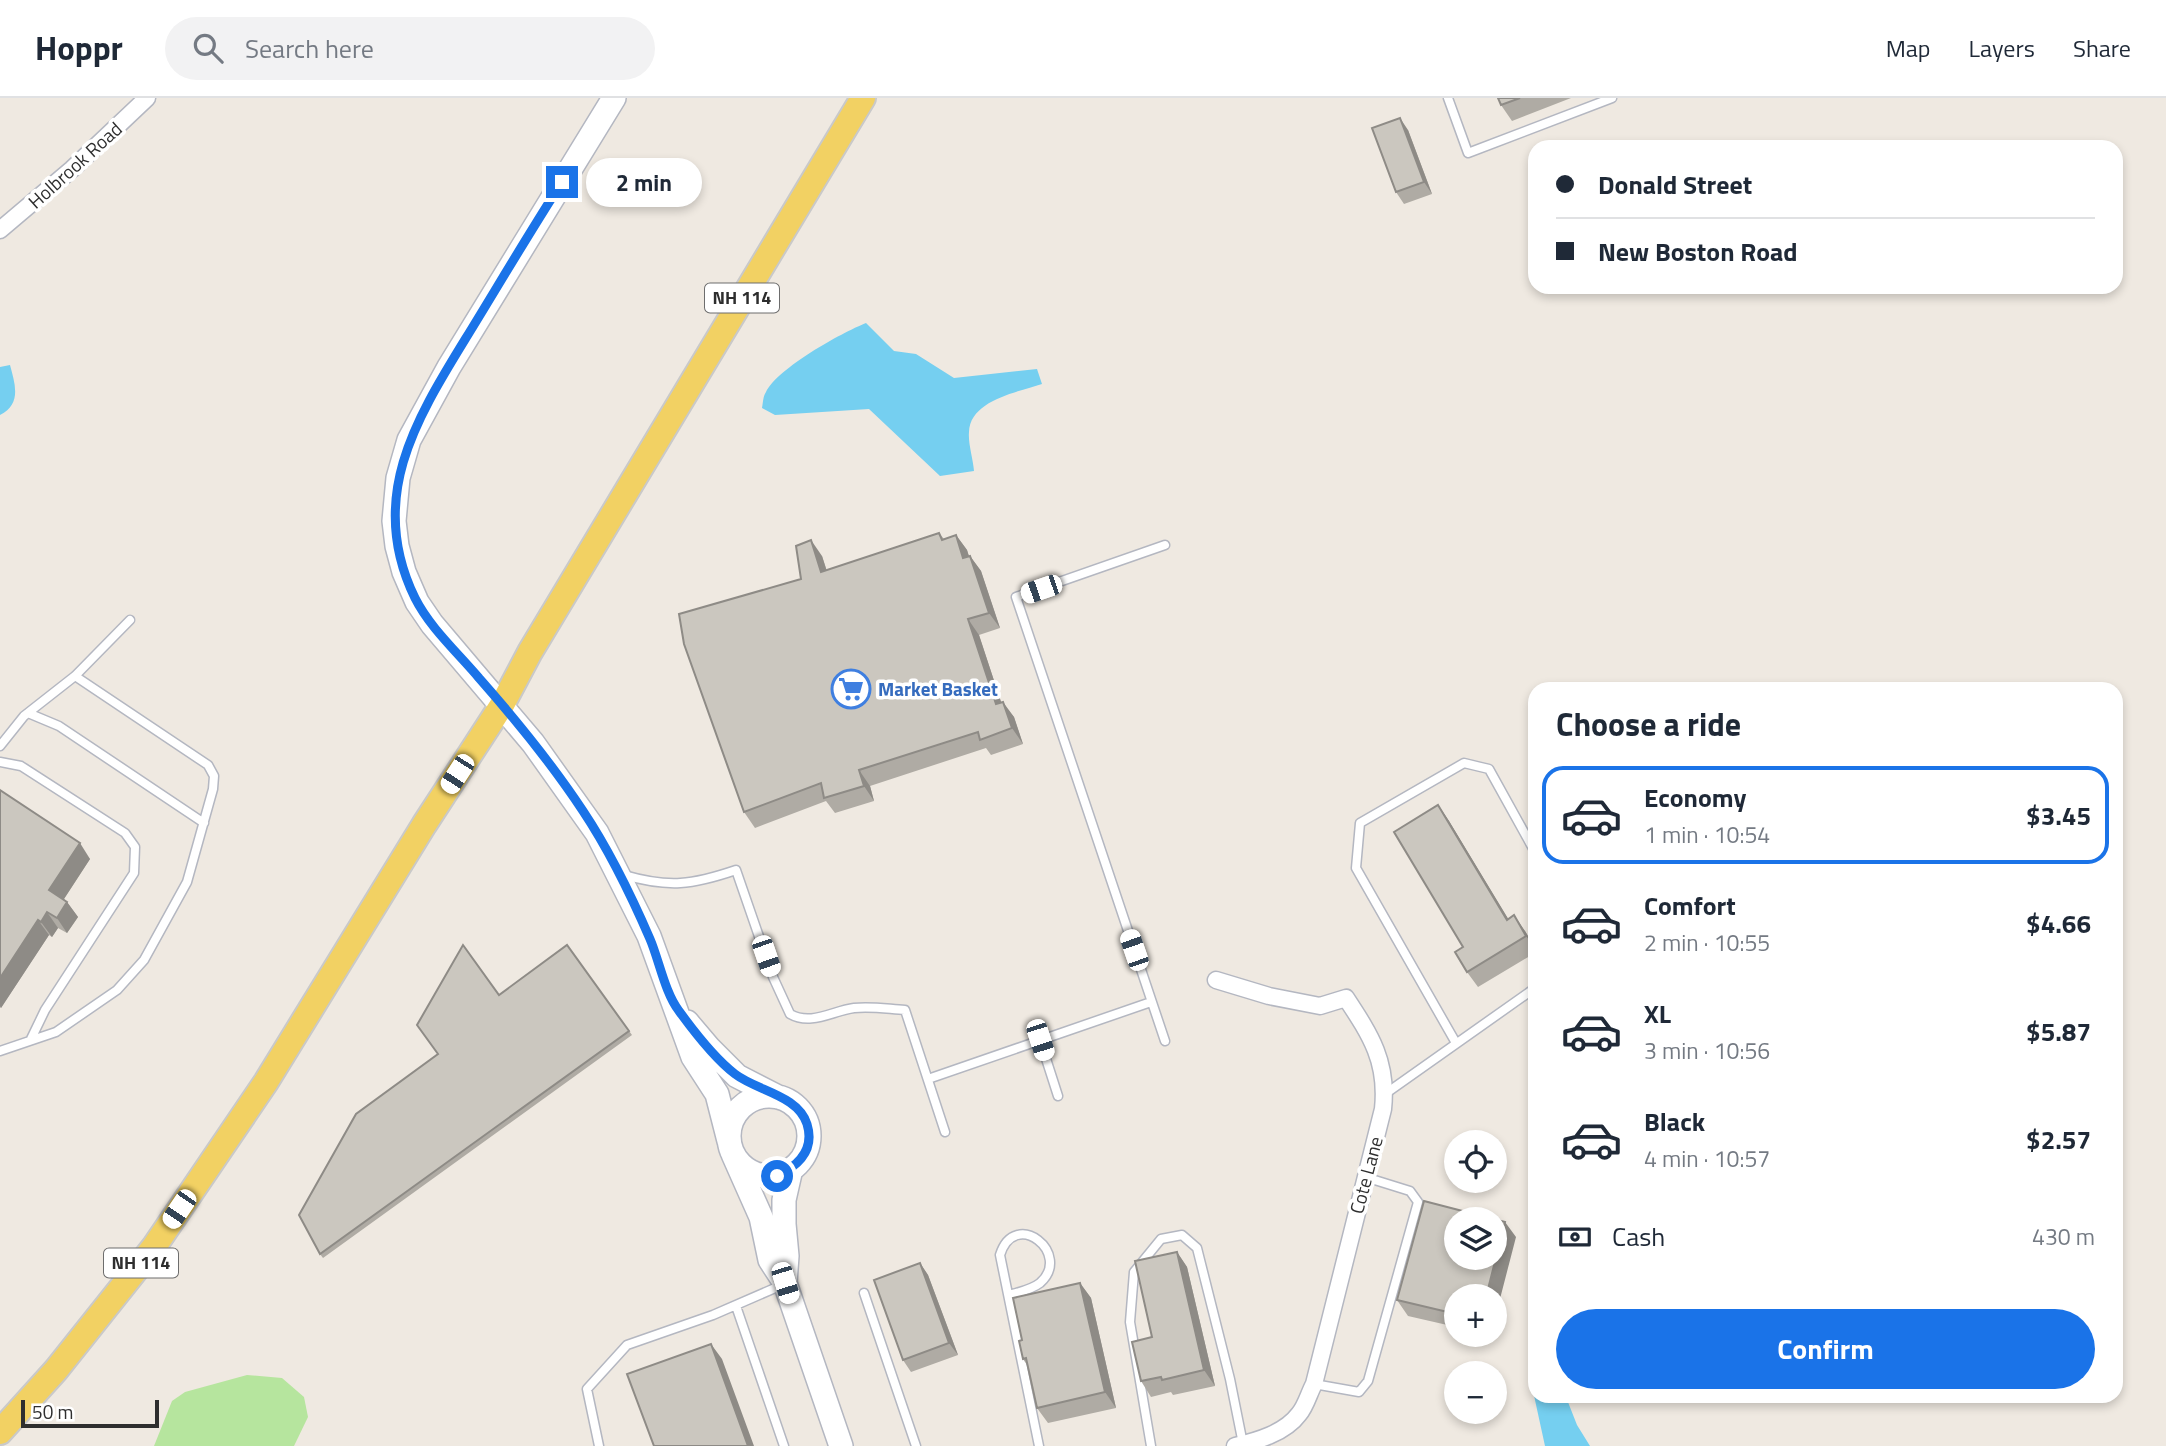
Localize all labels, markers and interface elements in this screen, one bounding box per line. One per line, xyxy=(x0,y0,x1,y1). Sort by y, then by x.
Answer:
search box xyxy=(165,17,655,80)
text: Hoppr xyxy=(35,23,123,73)
icon: search xyxy=(189,29,227,67)
text: Search here xyxy=(245,29,374,68)
text: Map xyxy=(1886,30,1931,66)
text: Layers xyxy=(1969,30,2035,66)
text: Share xyxy=(2073,30,2131,66)
street label: Holbrook Road xyxy=(21,114,128,215)
callout: 2 min xyxy=(586,158,702,206)
text: 2 min xyxy=(616,165,672,200)
text: Donald Street xyxy=(1598,165,1752,204)
route end xyxy=(546,166,578,198)
text: New Boston Road xyxy=(1598,232,1798,271)
road number: NH 114 xyxy=(705,284,779,313)
car xyxy=(1018,572,1065,606)
supermarket icon: Market Basket xyxy=(830,668,872,710)
place label: Market Basket xyxy=(878,674,998,703)
text: Choose a ride xyxy=(1556,700,1741,748)
car xyxy=(437,751,478,797)
text: Economy xyxy=(1644,778,1746,817)
icon: car xyxy=(1560,784,1623,847)
text: $3.45 xyxy=(2026,796,2091,835)
text: 1 min · 10:54 xyxy=(1644,817,1770,852)
text: Comfort xyxy=(1644,886,1736,925)
icon: car xyxy=(1560,892,1623,955)
text: $4.66 xyxy=(2026,904,2091,943)
text: 2 min · 10:55 xyxy=(1644,925,1770,960)
car xyxy=(1118,927,1151,973)
car xyxy=(750,933,783,979)
text: XL xyxy=(1644,994,1671,1033)
icon: car xyxy=(1560,1000,1623,1063)
text: $5.87 xyxy=(2026,1012,2091,1051)
car xyxy=(1024,1017,1057,1063)
text: 3 min · 10:56 xyxy=(1644,1033,1770,1068)
text: Black xyxy=(1644,1102,1705,1141)
icon: car xyxy=(1560,1108,1623,1171)
text: $2.57 xyxy=(2026,1120,2091,1159)
map controls xyxy=(1444,1130,1507,1424)
button: locate xyxy=(1444,1130,1507,1193)
street label: Cote Lane xyxy=(1341,1133,1390,1217)
text: 4 min · 10:57 xyxy=(1644,1141,1770,1176)
route start xyxy=(761,1160,793,1192)
car xyxy=(159,1186,200,1232)
button: layers xyxy=(1444,1207,1507,1270)
text: Cash xyxy=(1612,1217,1665,1256)
icon: cash xyxy=(1556,1218,1594,1256)
text: 430 m xyxy=(2032,1219,2095,1254)
road number: NH 114 xyxy=(104,1248,178,1278)
car xyxy=(769,1260,802,1306)
button: + xyxy=(1444,1284,1507,1347)
button: Confirm xyxy=(1556,1309,2095,1389)
button: − xyxy=(1444,1361,1507,1424)
scale bar xyxy=(21,1397,159,1429)
text: 50 m xyxy=(32,1397,73,1426)

